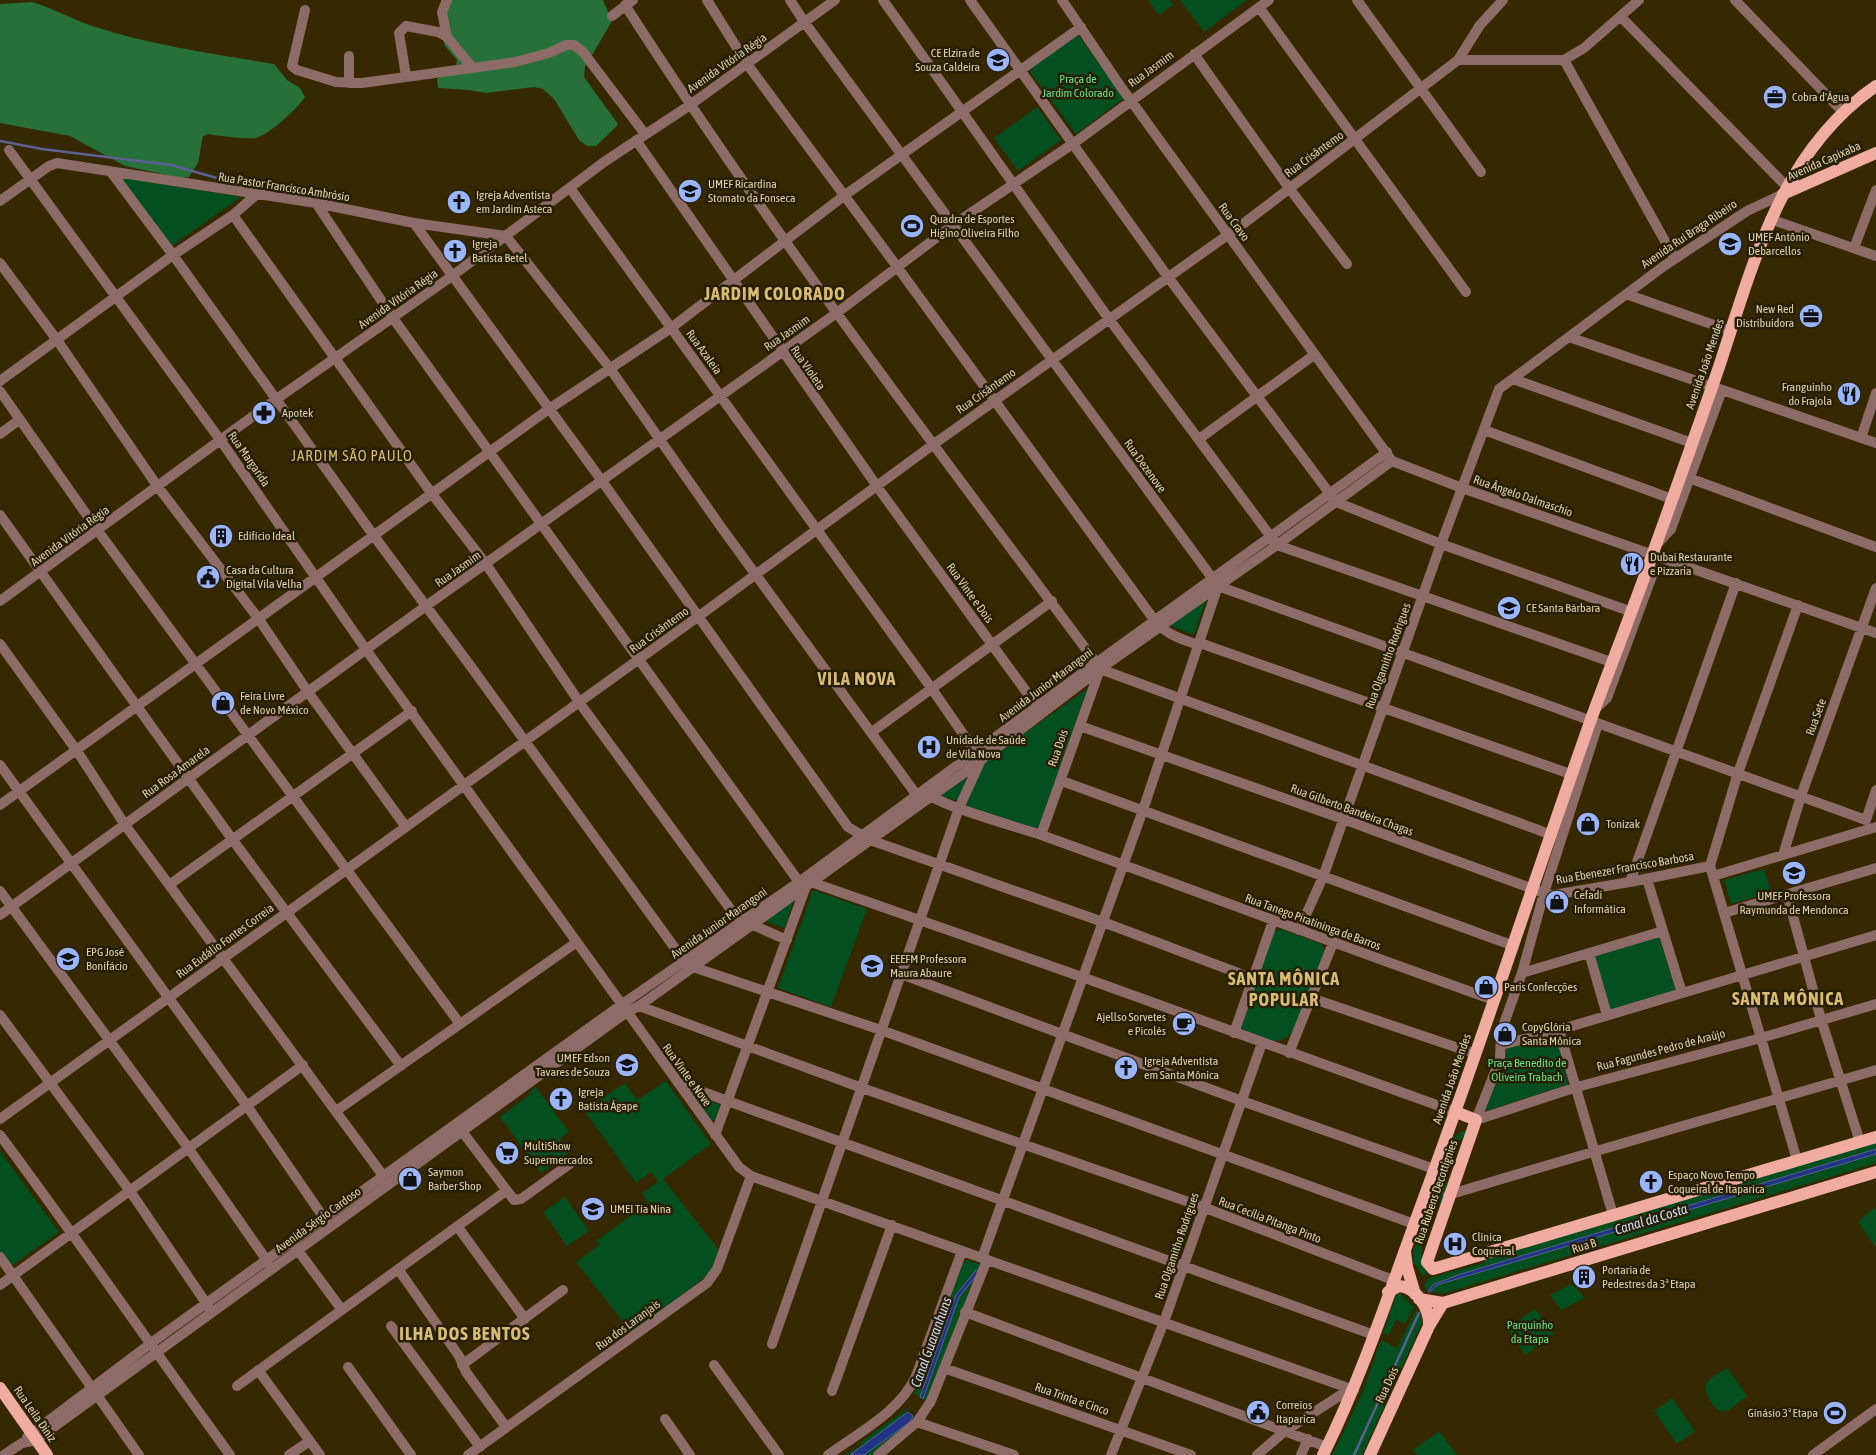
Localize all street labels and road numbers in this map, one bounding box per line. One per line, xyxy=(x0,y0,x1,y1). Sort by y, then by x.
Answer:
street label: Avenida Vitória Régia xyxy=(685,30,769,96)
street label: Rua Jasmim xyxy=(1126,48,1176,90)
street label: Rua Crisântemo xyxy=(1282,128,1346,180)
street label: Avenida Capixaba xyxy=(1785,139,1863,183)
street label: Rua Pastor Francisco Ambrósio xyxy=(217,170,351,204)
street label: Avenida Rui Braga Ribeiro xyxy=(1638,197,1740,271)
street label: Rua Cravo xyxy=(1215,200,1253,244)
street label: Avenida Vitória Régia xyxy=(356,266,440,332)
street label: Rua Jasmim xyxy=(761,312,813,354)
street label: Avenida João Mendes xyxy=(1683,317,1727,411)
street label: Rua Azaleia xyxy=(683,327,725,377)
street label: Rua Violeta xyxy=(788,343,828,393)
street label: Rua Crisântemo xyxy=(954,365,1019,417)
street label: Rua Margarida xyxy=(225,429,273,489)
street label: Rua Dezenove xyxy=(1121,437,1169,495)
street label: Rua Ângelo Dalmaschio xyxy=(1472,472,1575,520)
street label: Avenida Vitória Régia xyxy=(28,503,112,569)
street label: Rua Jasmim xyxy=(432,548,484,590)
street label: Rua Vinte e Dois xyxy=(944,560,996,626)
street label: Rua Olgamitho Rodrigues xyxy=(1362,601,1414,711)
street label: Rua Crisântemo xyxy=(627,604,691,656)
street label: Avenida Junior Marangoni xyxy=(996,645,1096,725)
street label: Rua Sete xyxy=(1803,697,1829,737)
street label: Rua Dois xyxy=(1045,728,1071,768)
street label: Rua Rosa Amarela xyxy=(140,743,212,801)
street label: Rua Gilberto Bandeira Chagas xyxy=(1289,781,1415,839)
street label: Rua Ebenezer Francisco Barbosa xyxy=(1555,849,1695,887)
street label: Avenida Junior Marangoni xyxy=(668,885,770,961)
street label: Rua Tanego Piratininga de Barros xyxy=(1243,891,1383,953)
street label: Rua Eudálio Fontes Correia xyxy=(174,901,276,981)
street label: Rua Fagundes Pedro de Araújo xyxy=(1595,1026,1727,1074)
street label: Avenida João Mendes xyxy=(1430,1032,1474,1126)
street label: Rua Vinte e Nove xyxy=(660,1041,714,1109)
street label: Rua Rubens Decottignies xyxy=(1412,1138,1460,1246)
street label: Avenida Sérgio Cardoso xyxy=(273,1184,364,1256)
street label: Rua Olgamitho Rodrigues xyxy=(1152,1191,1202,1301)
street label: Rua Cecília Pitanga Pinto xyxy=(1217,1194,1324,1246)
street label: Rua B xyxy=(1570,1236,1598,1256)
street label: Rua dos Laranjais xyxy=(593,1297,663,1353)
street label: Rua Dois xyxy=(1373,1365,1401,1405)
street label: Rua Trinta e Cinco xyxy=(1033,1380,1111,1418)
street label: Rua Leila Diniz xyxy=(11,1383,60,1445)

